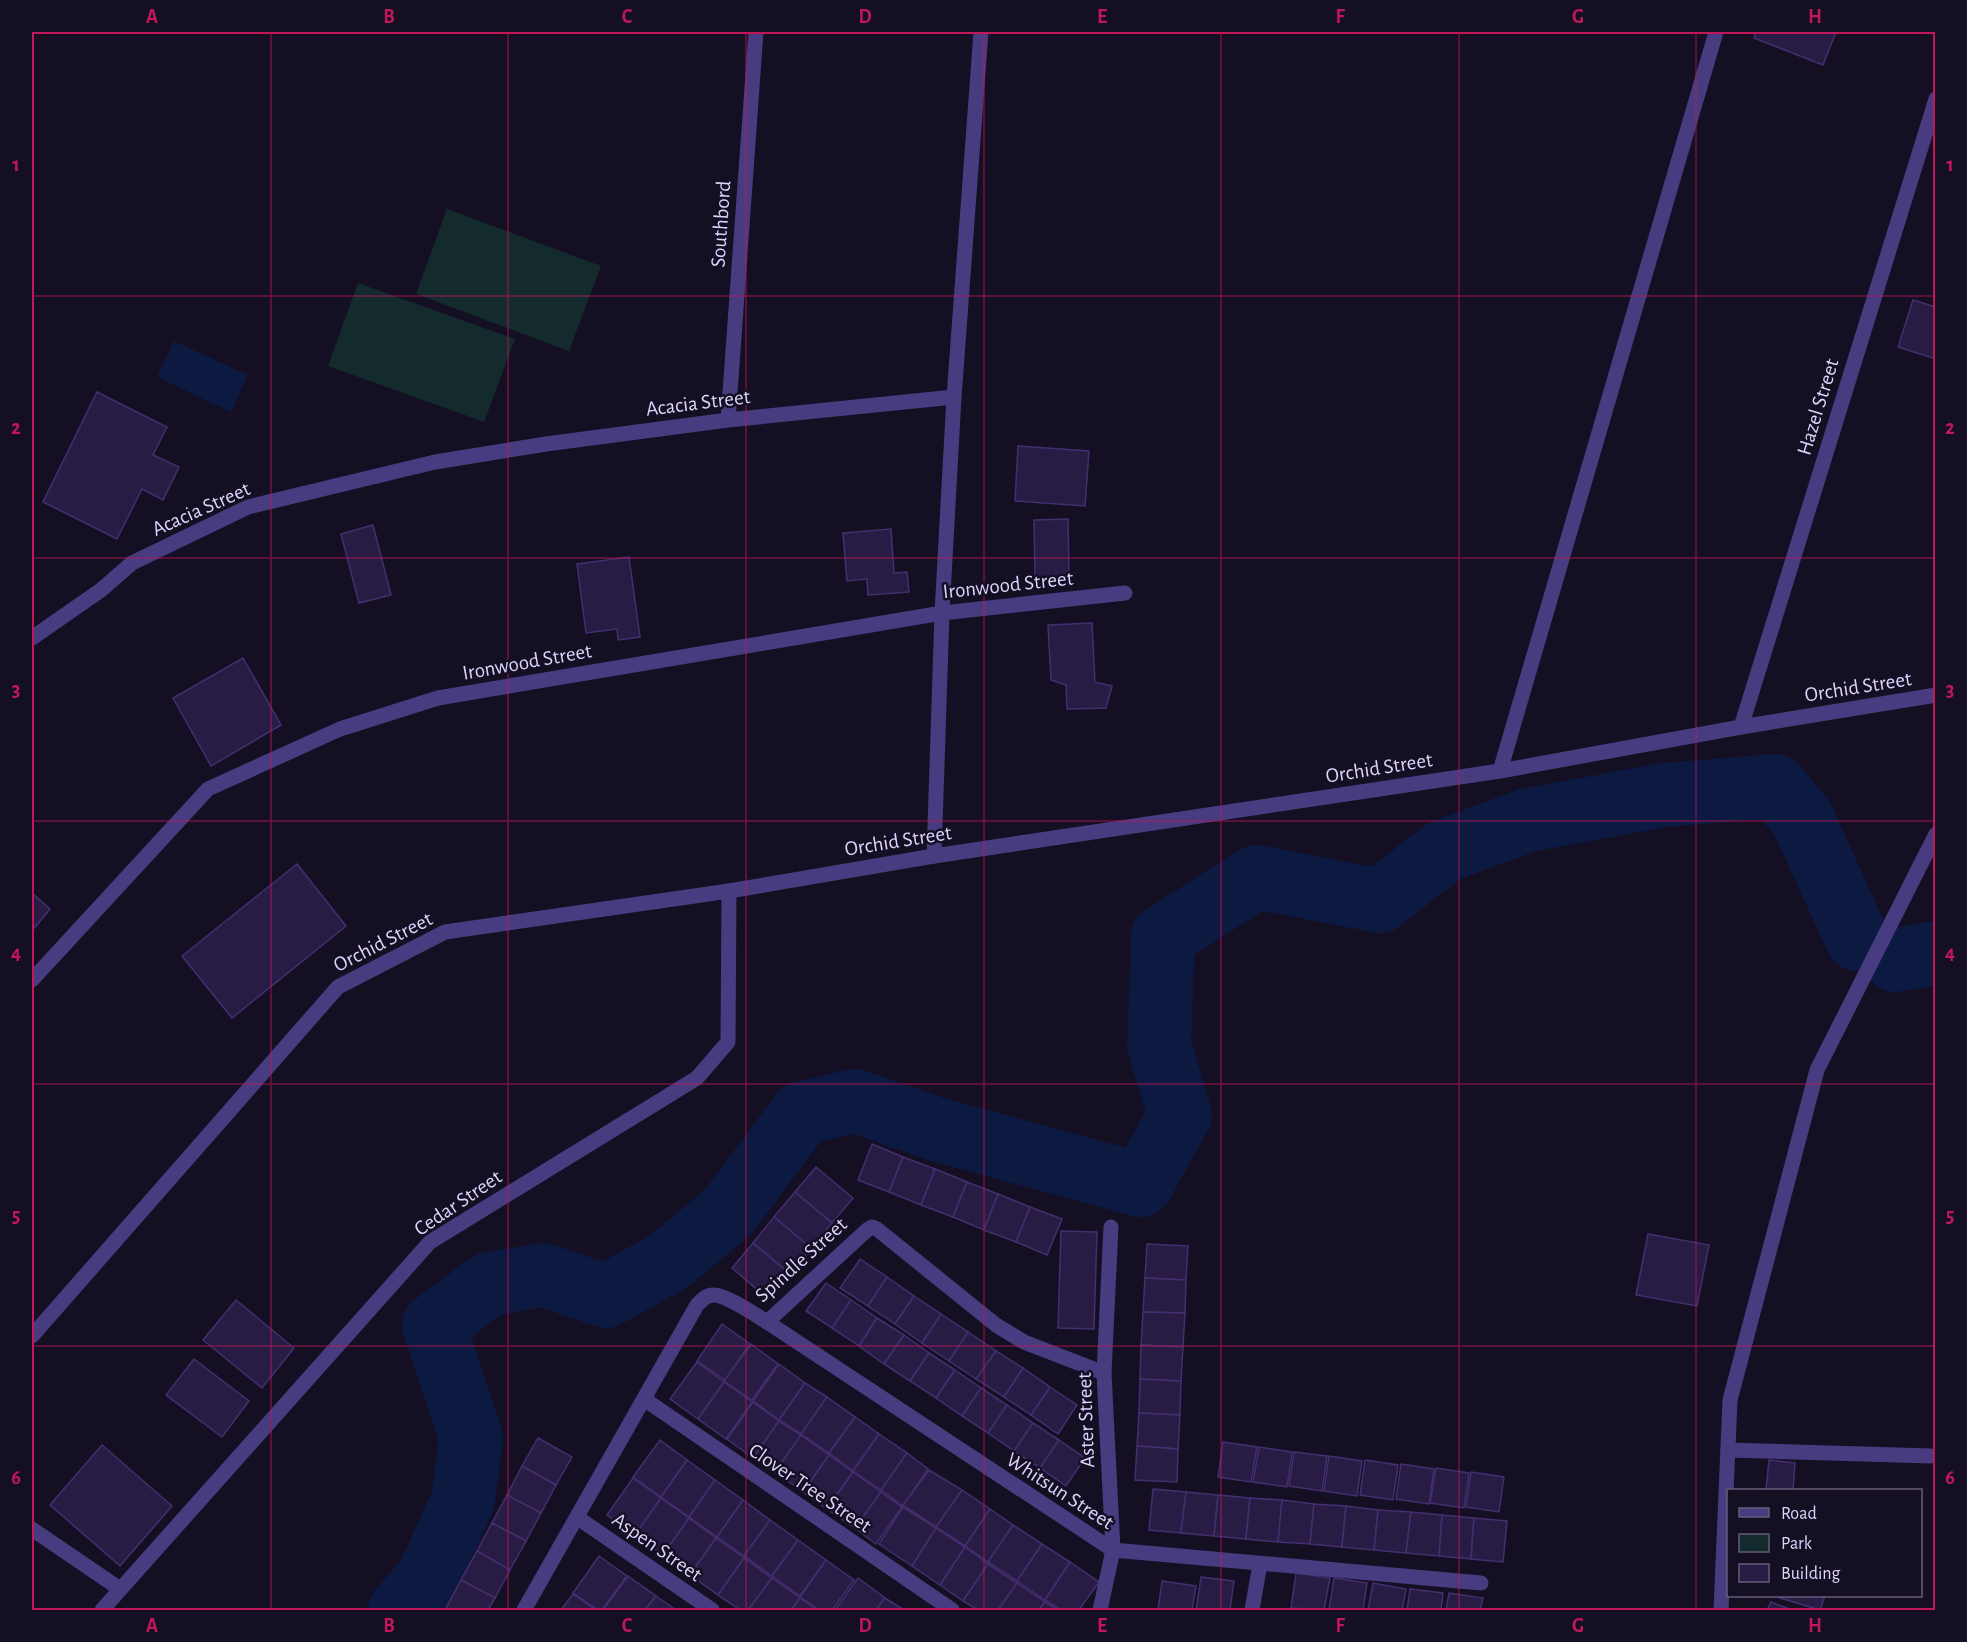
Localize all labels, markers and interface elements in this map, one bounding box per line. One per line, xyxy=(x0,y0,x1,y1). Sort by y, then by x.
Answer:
text: A xyxy=(146,7,158,27)
text: B xyxy=(383,7,395,27)
text: C xyxy=(622,7,633,27)
text: D xyxy=(858,7,872,27)
text: E xyxy=(1097,7,1107,27)
text: F xyxy=(1335,7,1345,27)
text: G xyxy=(1572,7,1584,27)
text: H xyxy=(1808,7,1822,27)
text: 1 xyxy=(12,155,20,175)
text: 1 xyxy=(1946,155,1954,175)
street label: Southbord xyxy=(708,180,735,268)
street label: Hazel Street xyxy=(1793,356,1843,458)
street label: Acacia Street xyxy=(645,386,752,420)
text: 2 xyxy=(11,418,21,438)
text: 2 xyxy=(1945,418,1955,438)
street label: Acacia Street xyxy=(149,478,254,540)
street label: Ironwood Street xyxy=(942,568,1075,602)
street label: Ironwood Street xyxy=(461,640,594,684)
street label: Orchid Street xyxy=(1803,668,1913,706)
text: 3 xyxy=(12,680,20,700)
text: 3 xyxy=(1946,680,1954,700)
street label: Orchid Street xyxy=(1324,749,1434,787)
street label: Orchid Street xyxy=(843,822,953,860)
street label: Orchid Street xyxy=(330,908,436,976)
text: 4 xyxy=(11,943,21,963)
text: 4 xyxy=(1945,943,1955,963)
street label: Cedar Street xyxy=(411,1166,506,1240)
text: 5 xyxy=(12,1206,20,1226)
text: 5 xyxy=(1946,1206,1954,1226)
street label: Spindle Street xyxy=(751,1213,851,1306)
street label: Aster Street xyxy=(1074,1372,1098,1468)
street label: Clover Tree Street xyxy=(745,1439,875,1537)
street label: Whitsun Street xyxy=(1003,1449,1118,1534)
text: 6 xyxy=(11,1468,21,1488)
text: 6 xyxy=(1945,1468,1955,1488)
legend xyxy=(1727,1489,1922,1597)
text: Road xyxy=(1781,1505,1817,1523)
street label: Aspen Street xyxy=(608,1509,706,1586)
text: Park xyxy=(1781,1535,1813,1553)
text: Building xyxy=(1781,1565,1841,1583)
text: A xyxy=(146,1616,158,1636)
text: B xyxy=(383,1616,395,1636)
text: C xyxy=(622,1616,633,1636)
text: D xyxy=(858,1616,872,1636)
text: E xyxy=(1097,1616,1107,1636)
text: F xyxy=(1335,1616,1345,1636)
text: G xyxy=(1572,1616,1584,1636)
text: H xyxy=(1808,1616,1822,1636)

